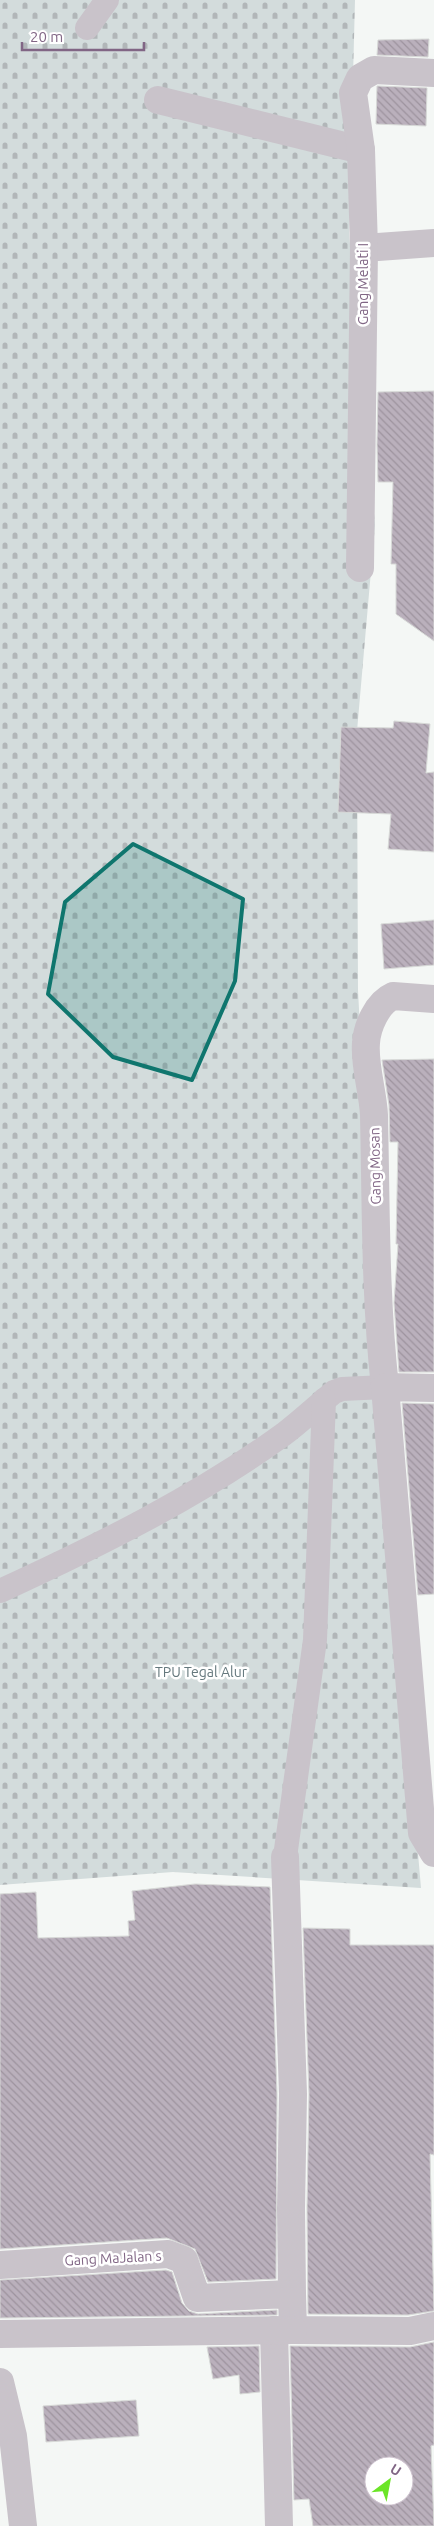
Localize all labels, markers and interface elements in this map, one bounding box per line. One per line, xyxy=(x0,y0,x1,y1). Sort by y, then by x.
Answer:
scale bar xyxy=(22,20,145,52)
text: 20 m xyxy=(30,28,63,45)
street label: Gang Melati I xyxy=(355,243,371,325)
street label: Gang Mosan xyxy=(366,1127,384,1205)
park label: TPU Tegal Alur xyxy=(155,1664,248,1680)
street label: Gang MaJalan s xyxy=(64,2247,162,2269)
north arrow xyxy=(364,2456,414,2506)
text: U xyxy=(387,2461,404,2479)

